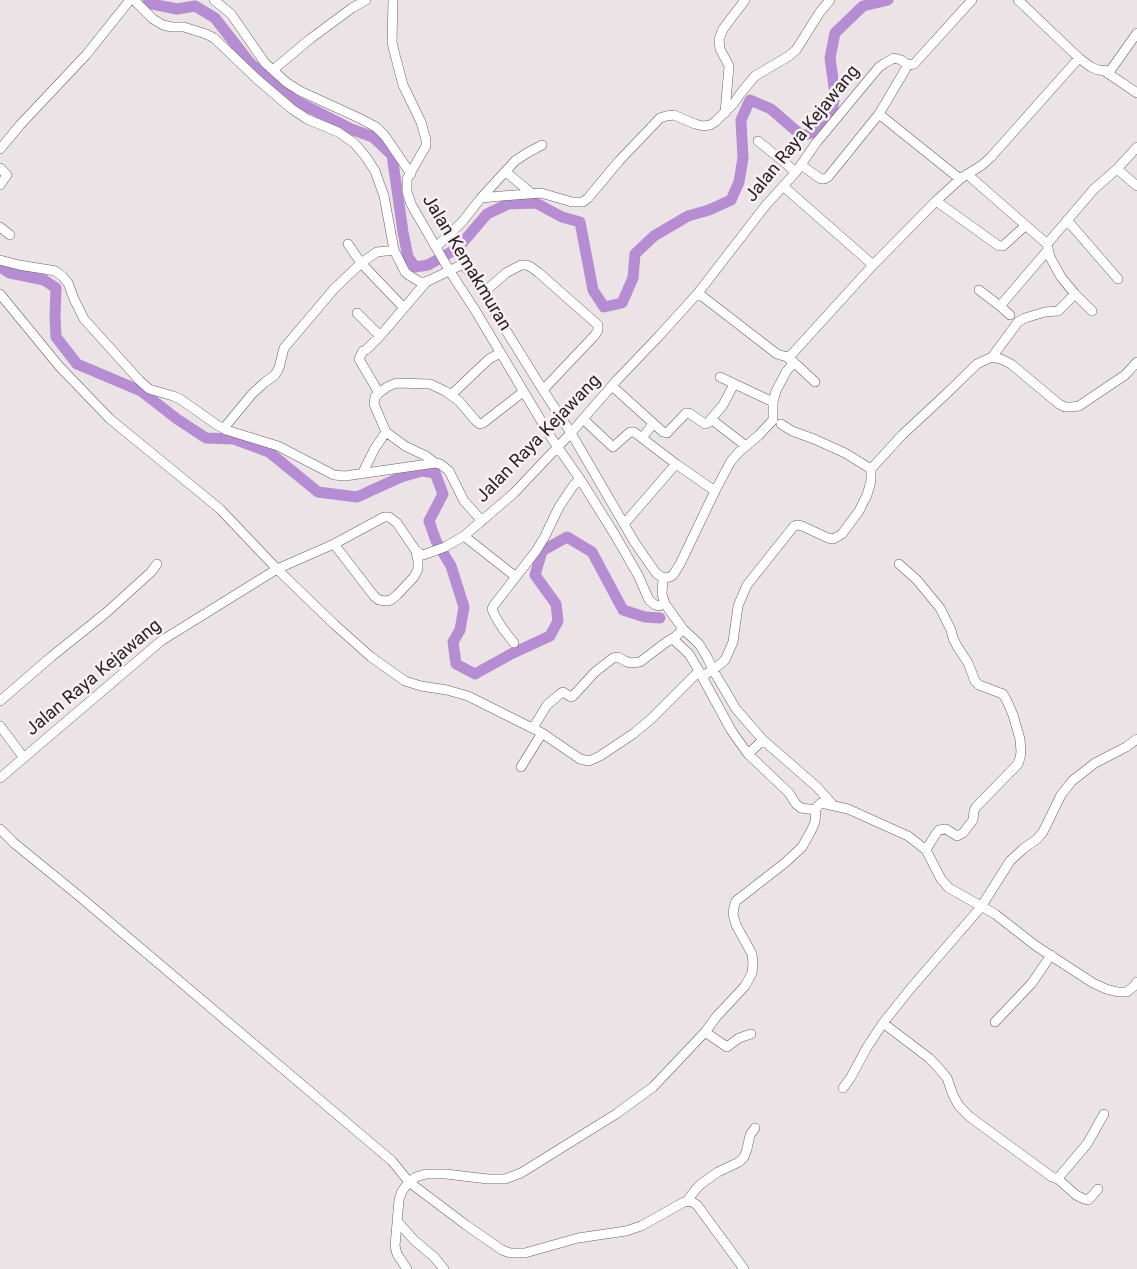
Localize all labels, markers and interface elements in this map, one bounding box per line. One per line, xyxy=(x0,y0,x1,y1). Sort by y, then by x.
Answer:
street label: Jalan Raya Kejawang xyxy=(741,61,865,207)
street label: Jalan Kemakmuran xyxy=(417,191,515,335)
street label: Jalan Raya Kejawang xyxy=(472,370,606,508)
street label: Jalan Raya Kejawang xyxy=(22,615,166,741)

